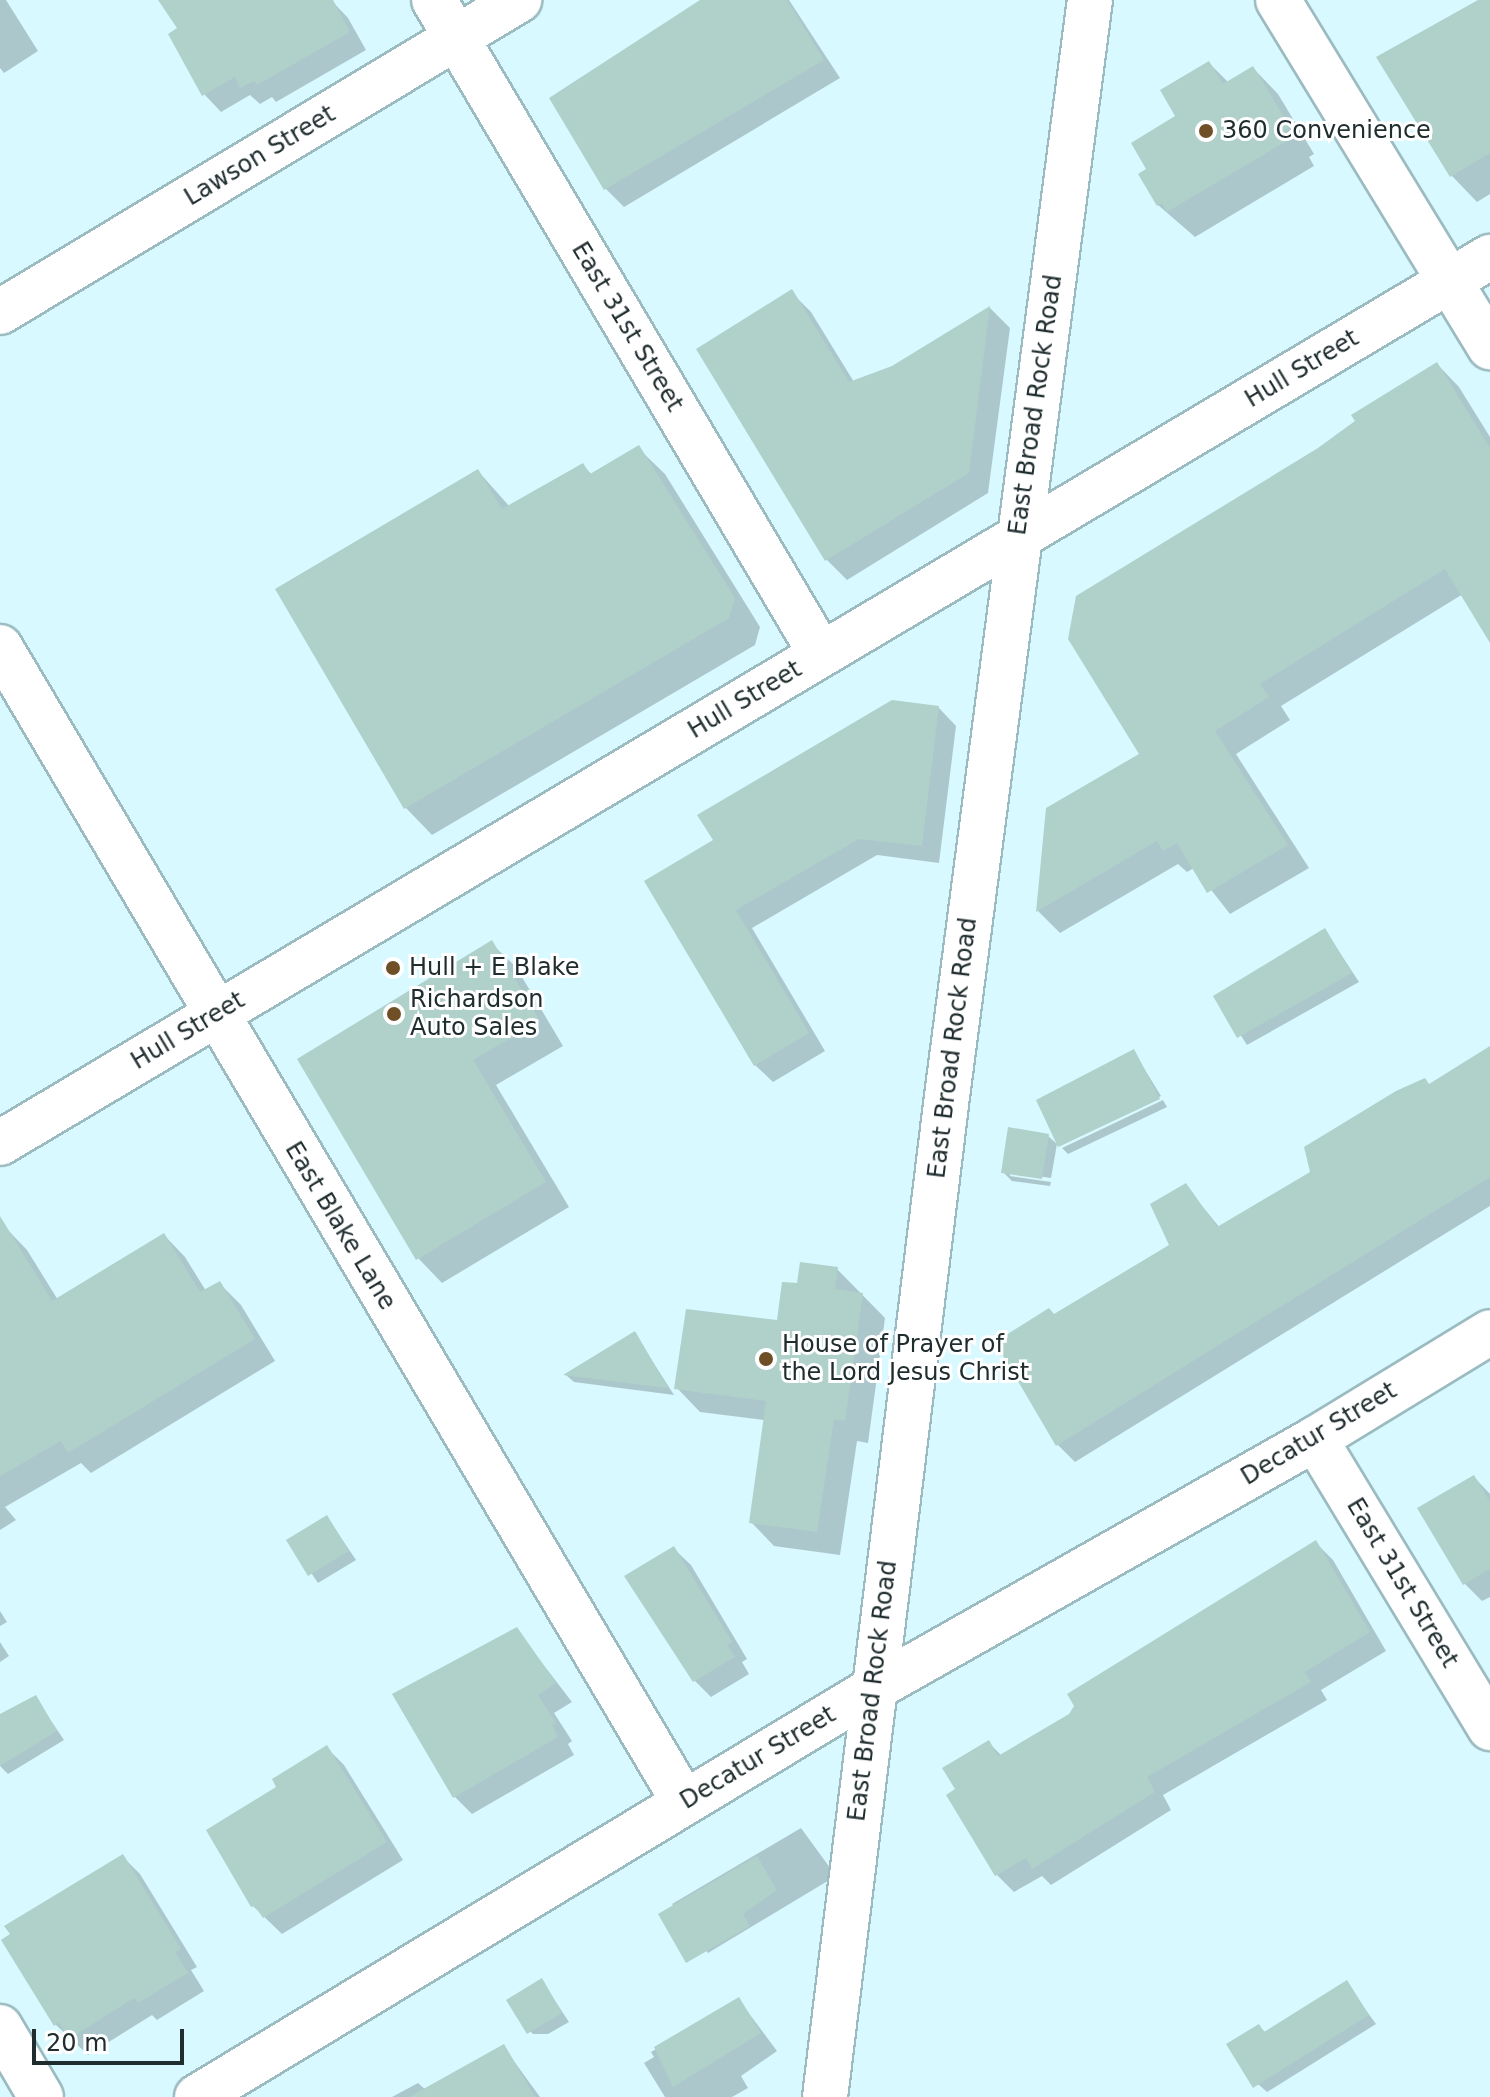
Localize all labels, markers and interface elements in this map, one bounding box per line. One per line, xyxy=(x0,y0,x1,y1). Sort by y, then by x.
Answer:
street label: Lawson Street xyxy=(179,100,341,212)
place label: 360 Convenience xyxy=(1222,117,1431,145)
marker: 360 Convenience xyxy=(1197,122,1215,140)
street label: East 31st Street xyxy=(565,237,689,417)
street label: East Broad Rock Road xyxy=(1003,273,1069,537)
street label: Hull Street xyxy=(1240,324,1364,414)
street label: Hull Street xyxy=(683,655,807,745)
street label: East Broad Rock Road xyxy=(923,916,983,1180)
place label: Hull + E Blake xyxy=(409,954,579,982)
marker: Hull + E Blake xyxy=(384,959,402,977)
street label: Hull Street xyxy=(126,986,250,1076)
place label: Richardson Auto Sales xyxy=(410,986,544,1042)
marker: Richardson Auto Sales xyxy=(385,1005,403,1023)
street label: East Blake Lane xyxy=(279,1137,401,1315)
place label: House of Prayer of the Lord Jesus Christ xyxy=(782,1331,1029,1387)
marker: House of Prayer of the Lord Jesus Christ xyxy=(757,1350,775,1368)
street label: Decatur Street xyxy=(1236,1376,1402,1492)
street label: East 31st Street xyxy=(1340,1493,1464,1673)
street label: East Broad Rock Road xyxy=(843,1559,903,1823)
street label: Decatur Street xyxy=(675,1700,841,1816)
scale bar xyxy=(36,2013,188,2063)
text: 20 m xyxy=(46,2029,108,2057)

